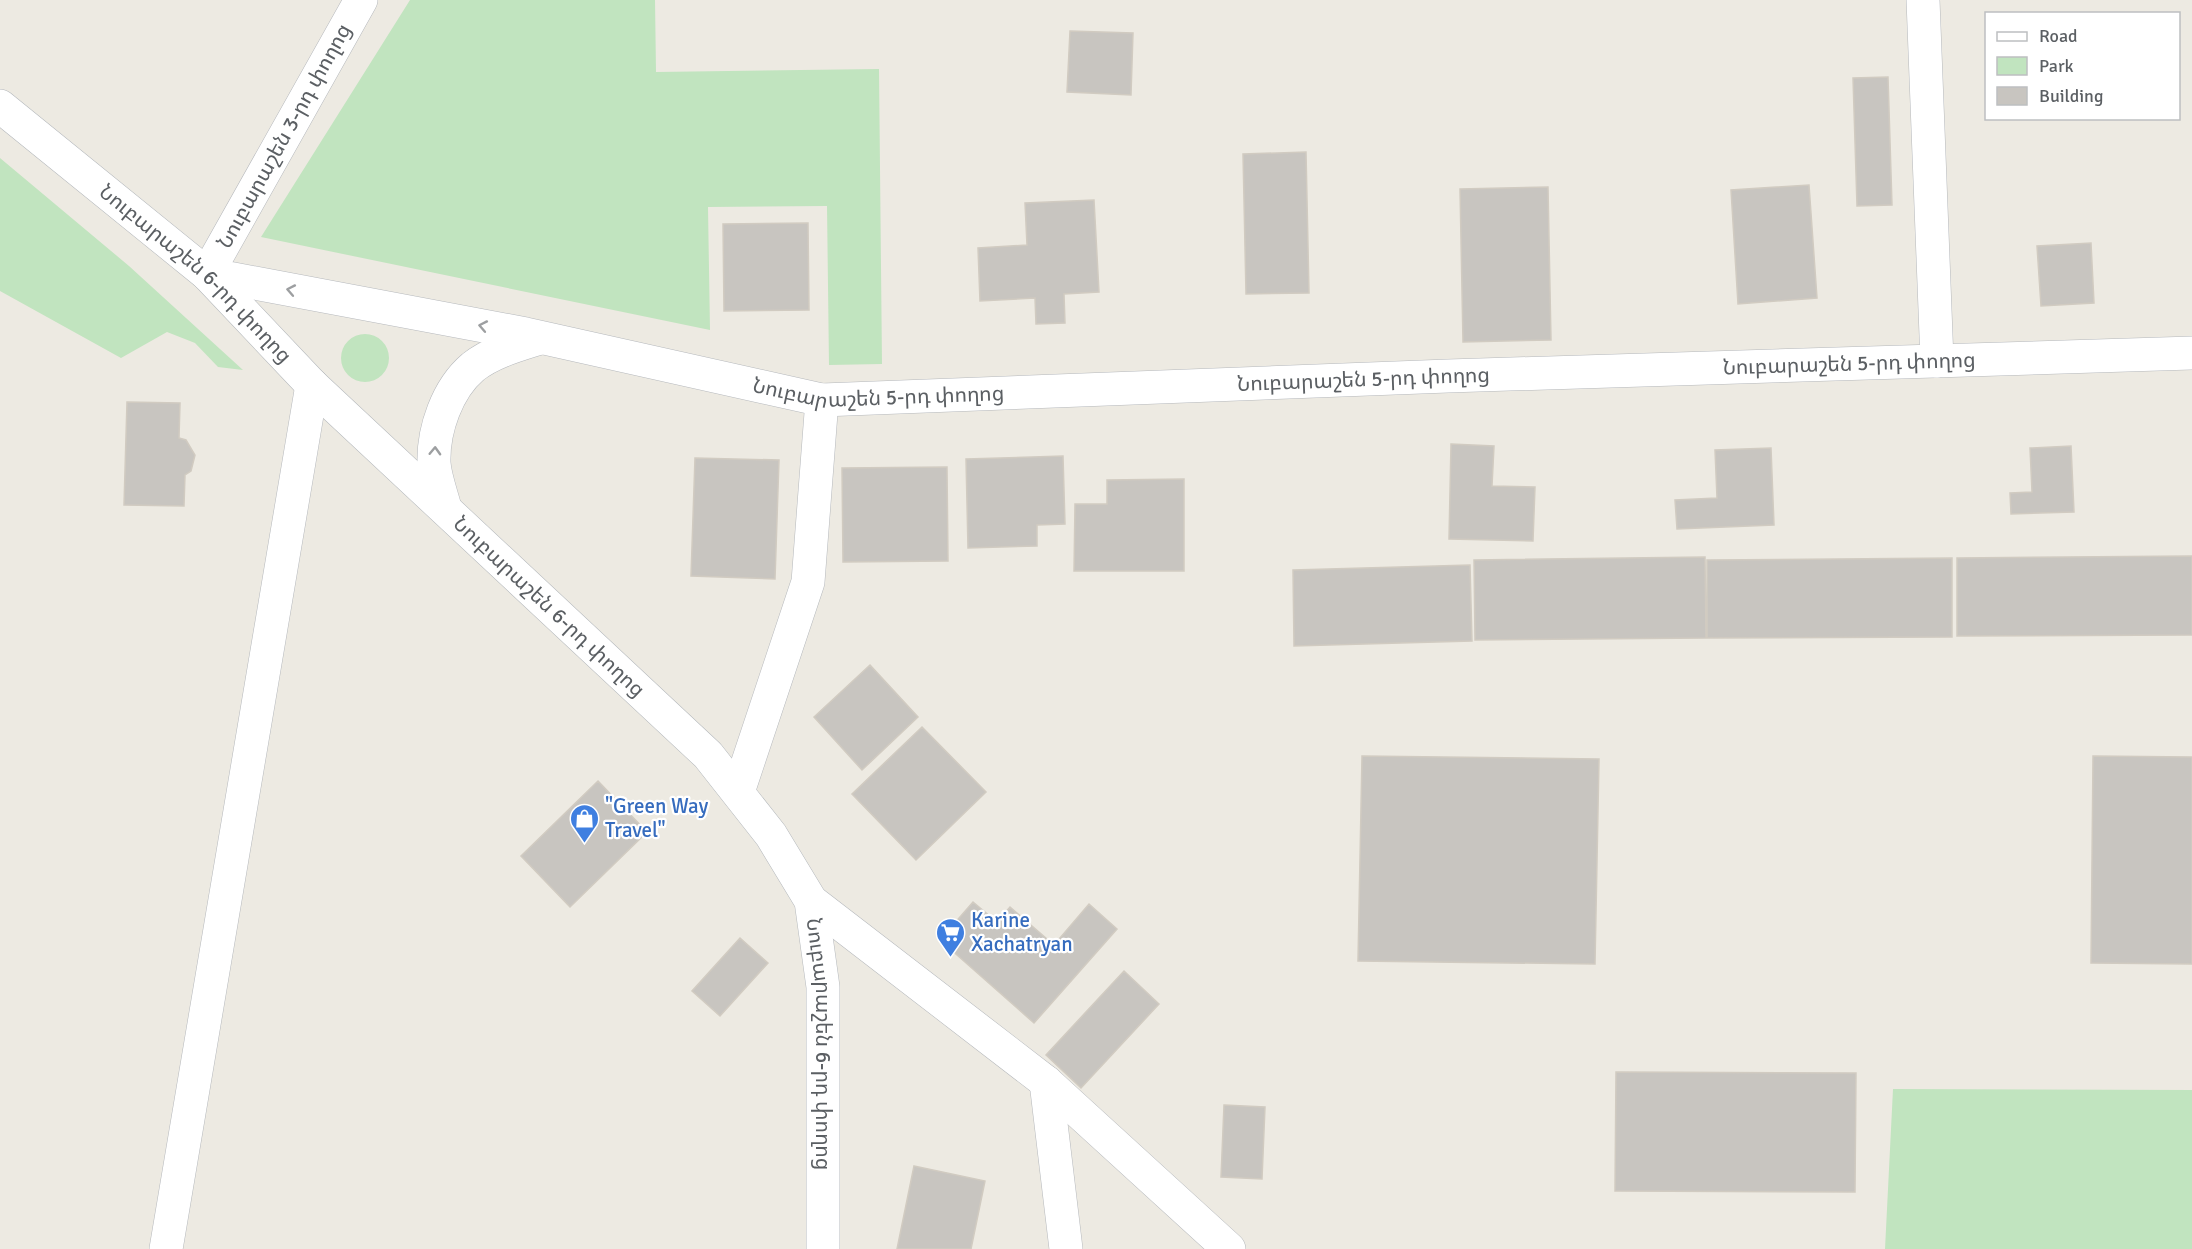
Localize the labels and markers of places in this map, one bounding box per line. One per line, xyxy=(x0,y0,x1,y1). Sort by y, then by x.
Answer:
place label: "Green Way Travel" xyxy=(605,793,708,843)
shop icon: "Green Way Travel" xyxy=(568,802,600,844)
place label: Karine Xachatryan xyxy=(971,907,1073,957)
supermarket icon: Karine Xachatryan xyxy=(934,916,966,958)

